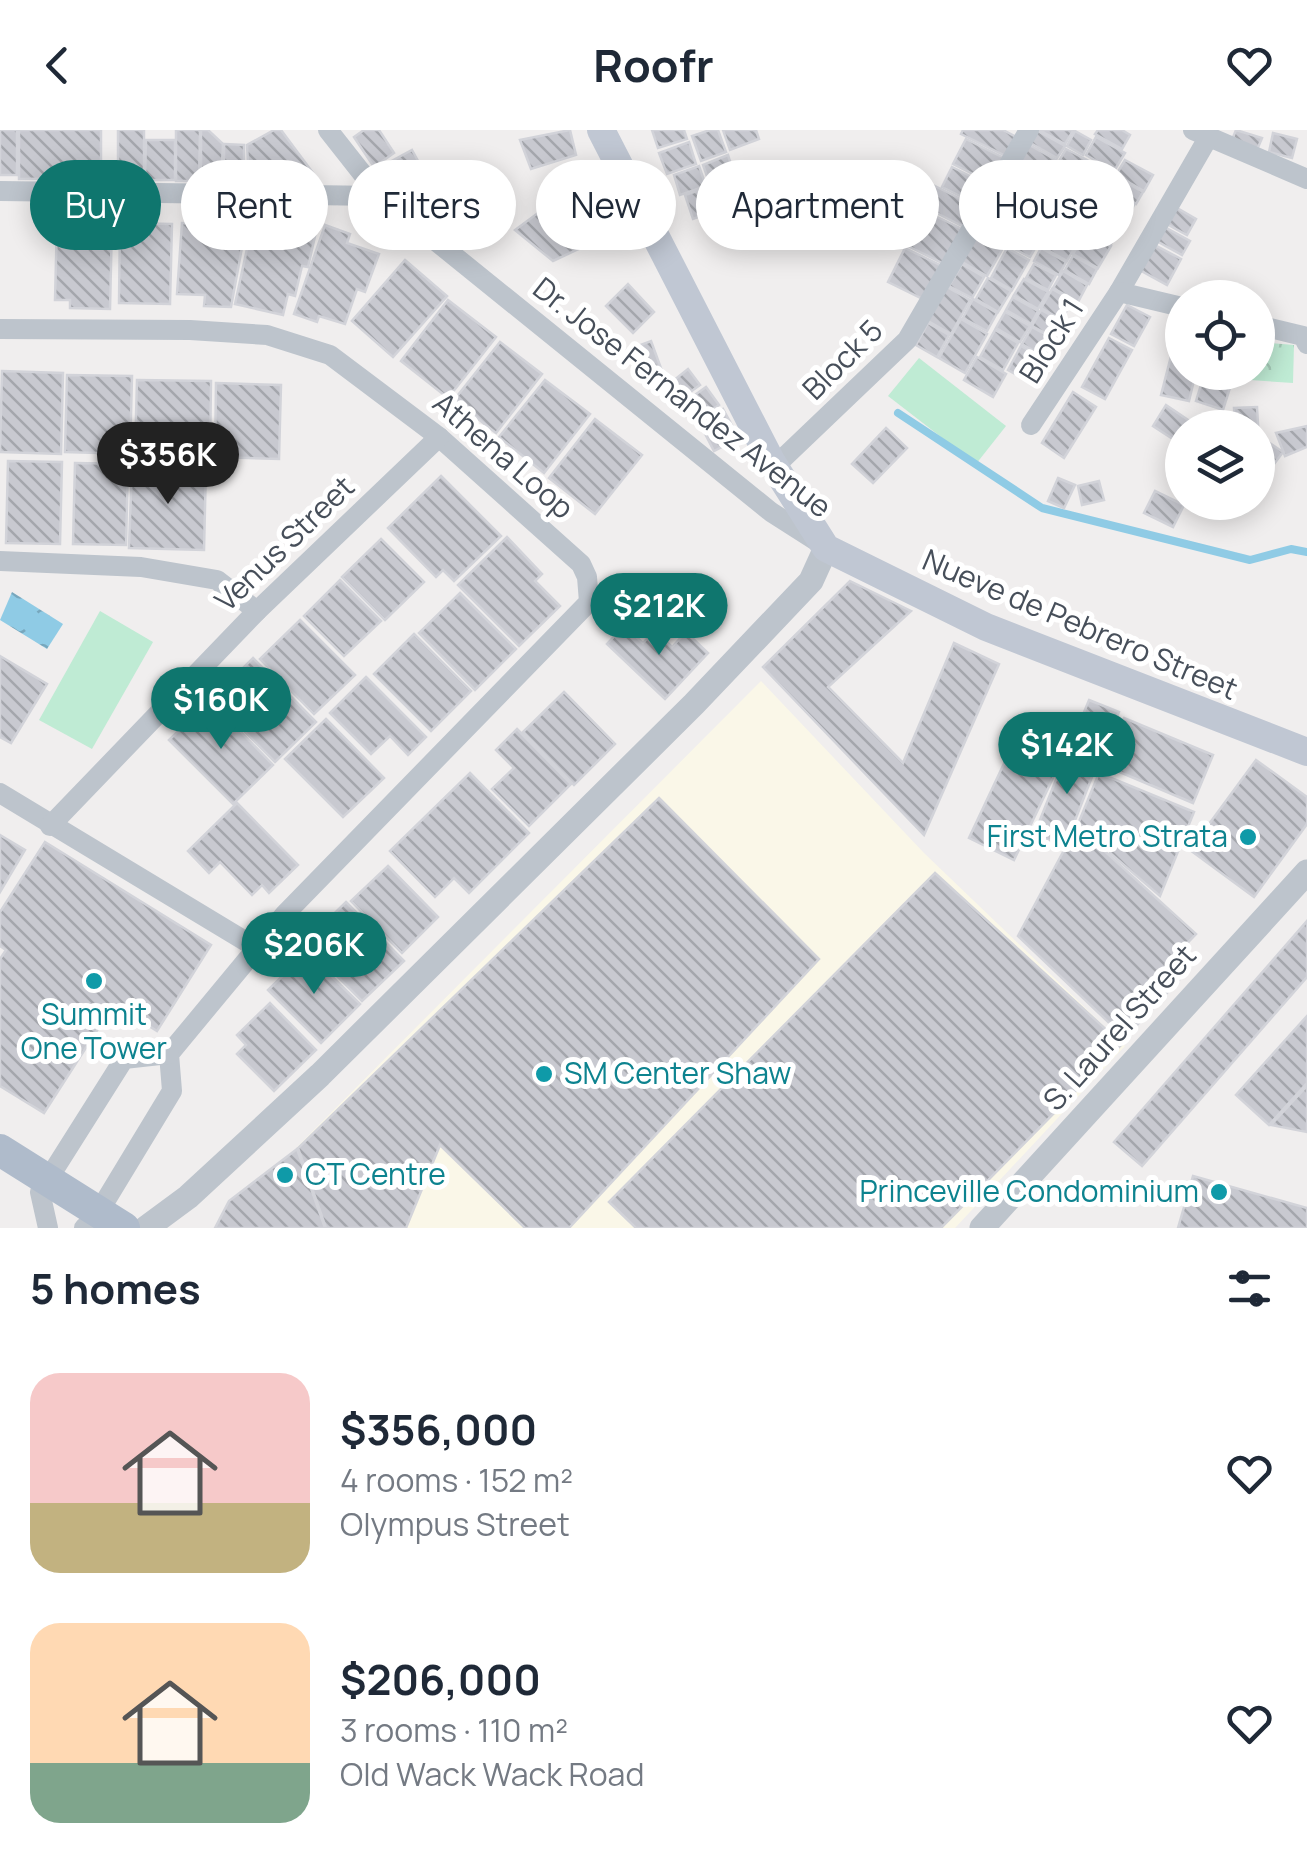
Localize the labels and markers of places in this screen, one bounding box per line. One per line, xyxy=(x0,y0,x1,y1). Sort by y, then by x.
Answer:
pin: $356K xyxy=(98,422,238,507)
pin: $212K xyxy=(589,573,729,658)
pin: $160K xyxy=(151,667,291,752)
pin: $142K xyxy=(997,712,1137,797)
place label: First Metro Strata xyxy=(987,815,1228,856)
marker: First Metro Strata xyxy=(1237,826,1259,848)
pin: $206K xyxy=(244,912,384,997)
marker: Summit One Tower xyxy=(83,970,105,992)
place label: Summit One Tower xyxy=(21,993,167,1068)
place label: SM Center Shaw xyxy=(564,1052,791,1093)
marker: SM Center Shaw xyxy=(533,1063,555,1085)
place label: CT Centre xyxy=(305,1153,446,1194)
marker: CT Centre xyxy=(274,1164,296,1186)
place label: Princeville Condominium xyxy=(859,1170,1199,1211)
marker: Princeville Condominium xyxy=(1208,1181,1230,1203)

